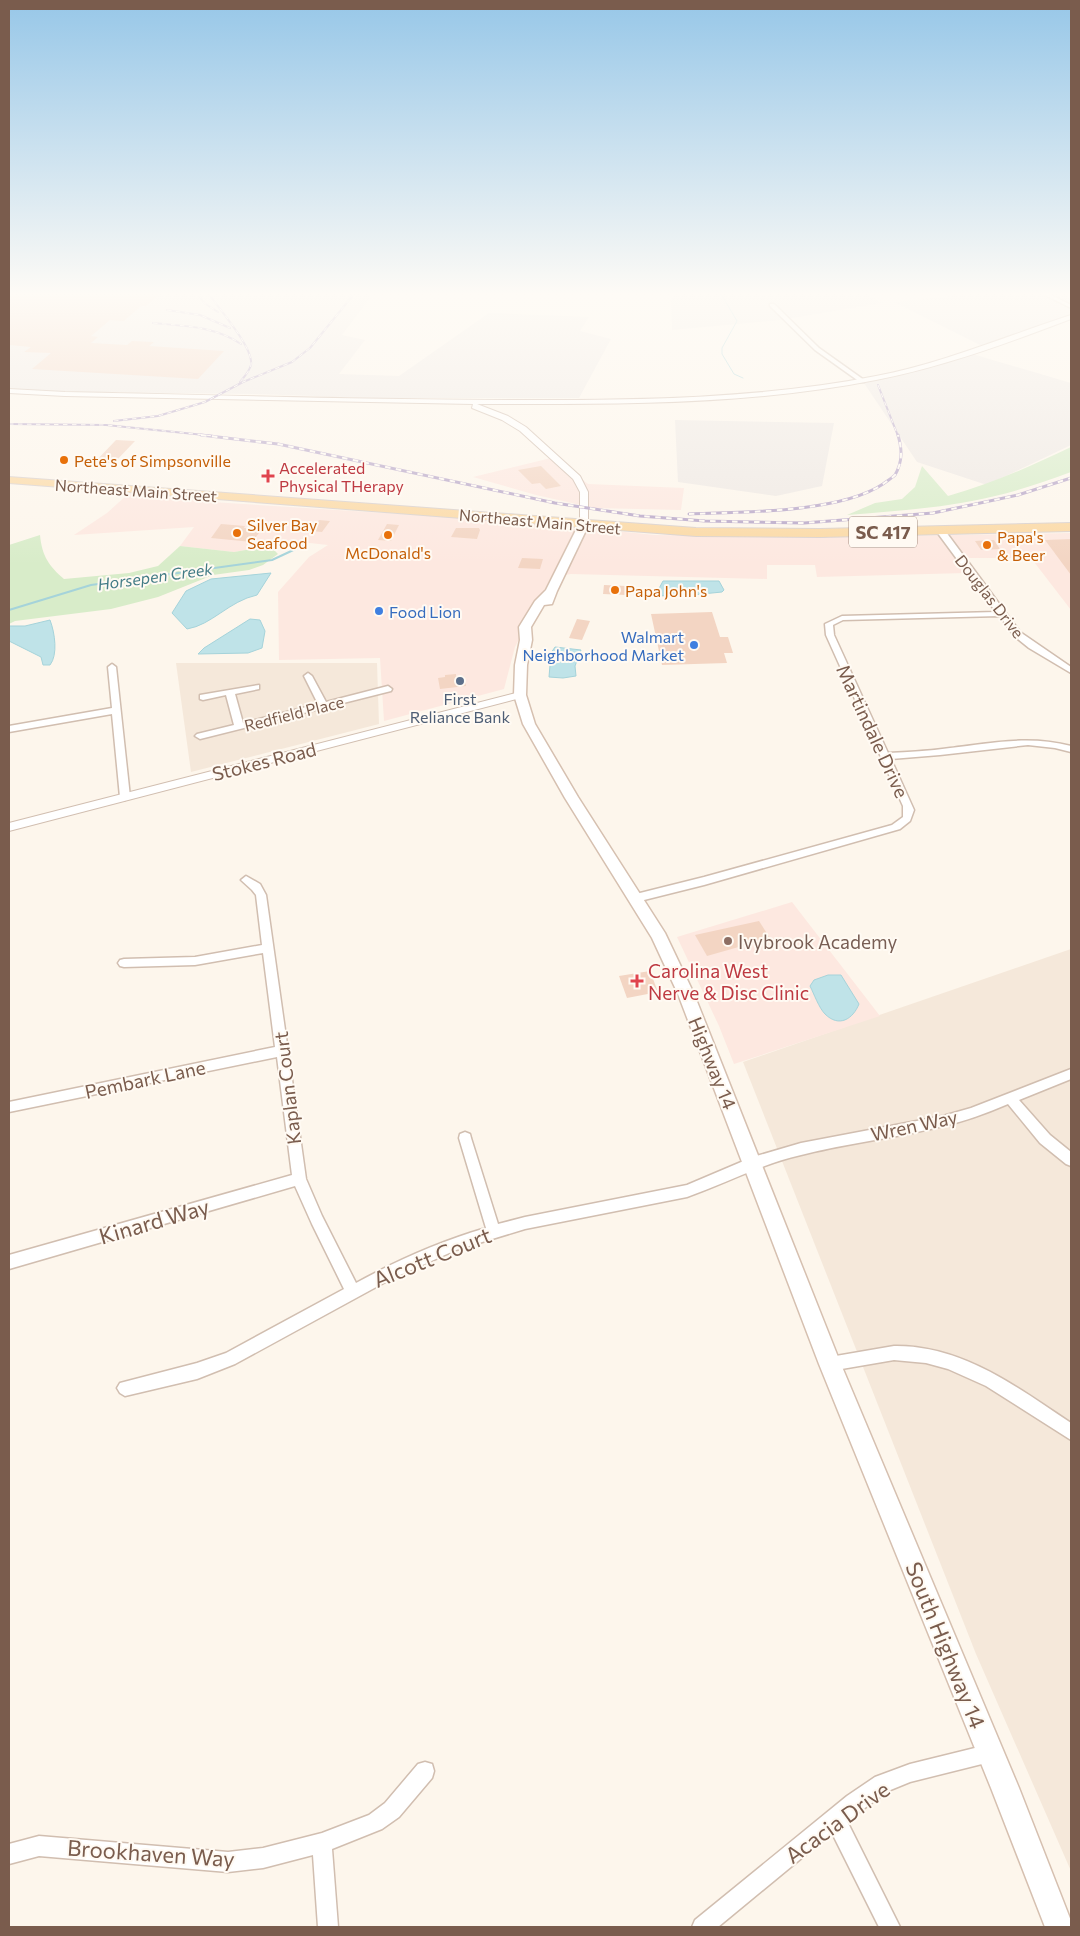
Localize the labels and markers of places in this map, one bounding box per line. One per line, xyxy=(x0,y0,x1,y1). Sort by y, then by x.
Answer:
place label: Pete's of Simpsonville xyxy=(74,451,231,470)
marker: Pete's of Simpsonville xyxy=(58,454,70,466)
place label: Accelerated Physical THerapy xyxy=(279,458,404,495)
marker: Accelerated Physical THerapy xyxy=(261,469,275,483)
place label: Silver Bay Seafood xyxy=(247,515,317,552)
marker: Silver Bay Seafood xyxy=(231,527,243,539)
place label: Papa's & Beer xyxy=(997,527,1046,564)
marker: McDonald's xyxy=(382,529,394,541)
marker: Papa's & Beer xyxy=(981,539,993,551)
place label: McDonald's xyxy=(345,543,431,562)
place label: Papa John's xyxy=(625,581,707,600)
marker: Papa John's xyxy=(609,584,621,596)
place label: Food Lion xyxy=(389,602,461,621)
marker: Food Lion xyxy=(373,605,385,617)
place label: Walmart Neighborhood Market xyxy=(522,627,684,664)
marker: Walmart Neighborhood Market xyxy=(688,639,700,651)
marker: First Reliance Bank xyxy=(454,675,466,687)
place label: First Reliance Bank xyxy=(410,689,510,726)
place label: Ivybrook Academy xyxy=(738,930,897,953)
marker: Ivybrook Academy xyxy=(722,935,734,947)
place label: Carolina West Nerve & Disc Clinic xyxy=(648,959,809,1004)
marker: Carolina West Nerve & Disc Clinic xyxy=(630,974,644,988)

